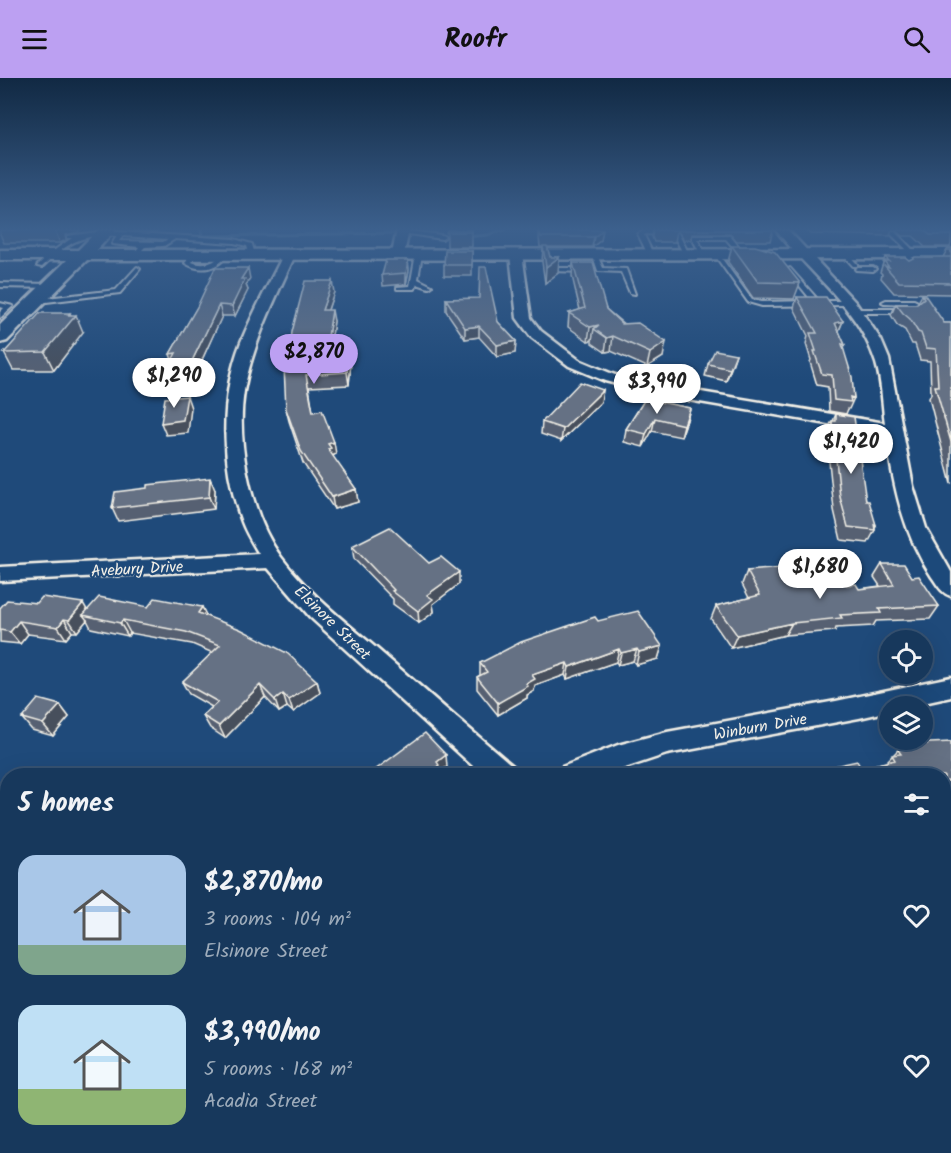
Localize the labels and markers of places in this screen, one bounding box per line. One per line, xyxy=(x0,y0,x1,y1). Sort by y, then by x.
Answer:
pin: $2,870 xyxy=(265,334,363,385)
pin: $1,290 xyxy=(125,358,223,409)
pin: $3,990 xyxy=(608,364,706,415)
pin: $1,420 xyxy=(802,424,900,475)
pin: $1,680 xyxy=(771,549,869,600)

